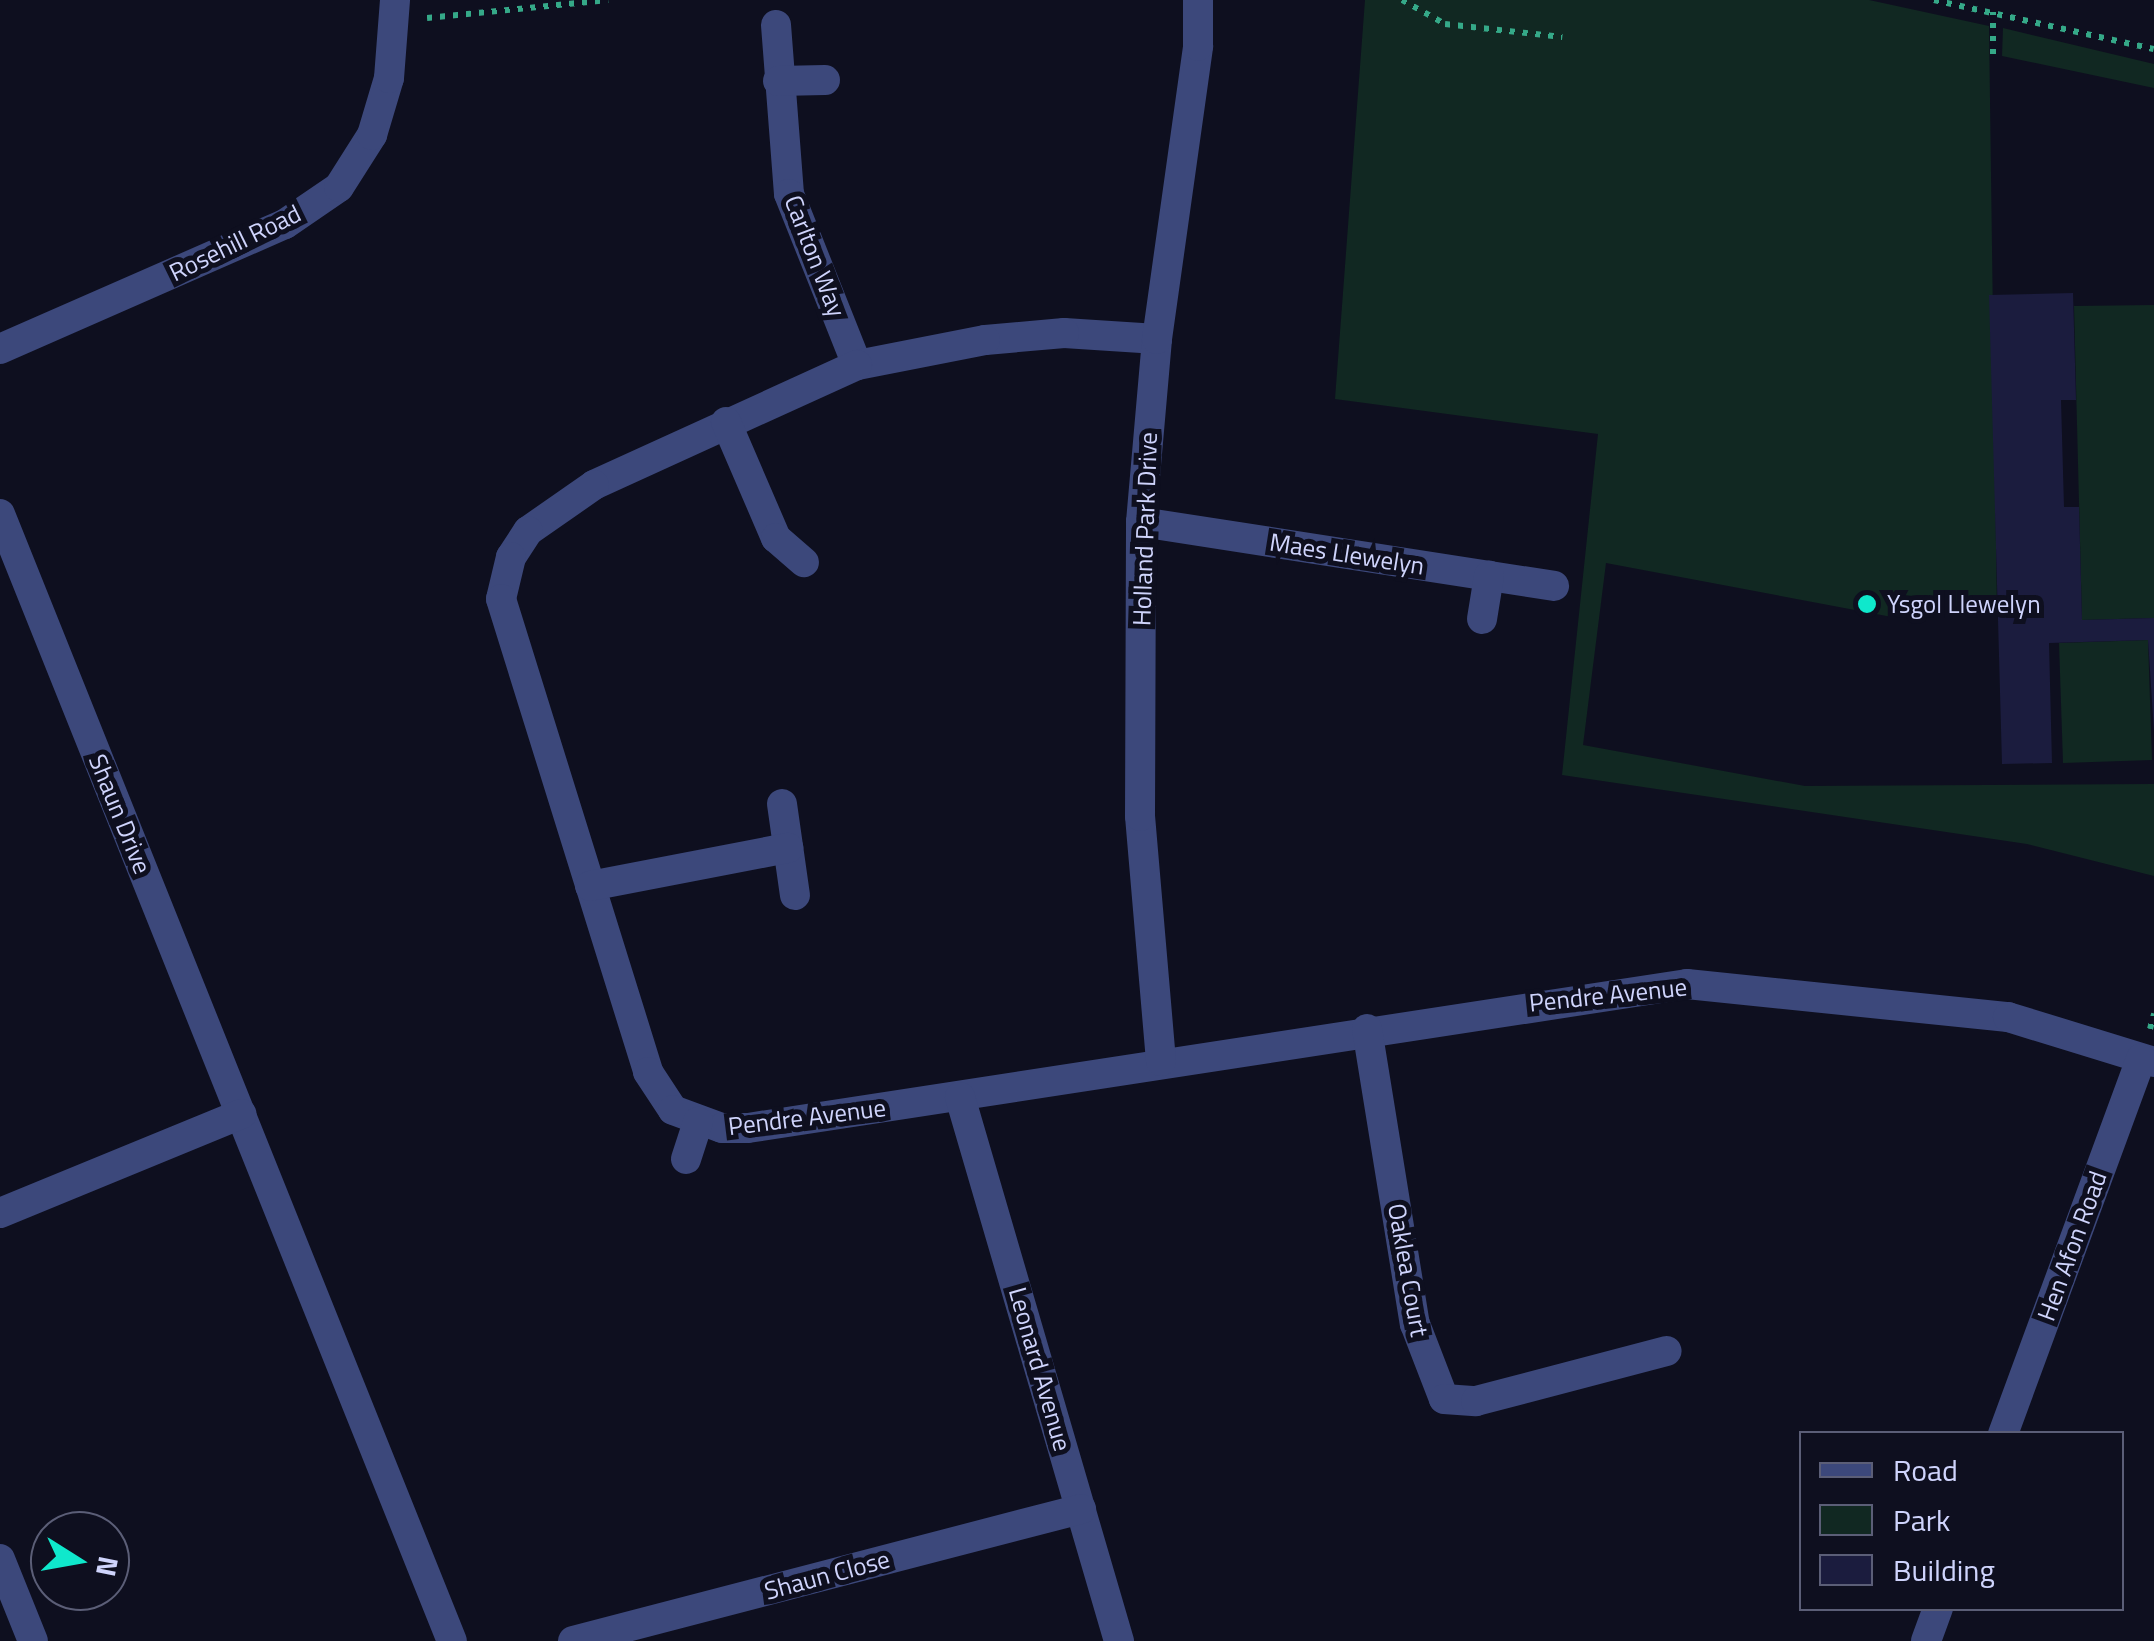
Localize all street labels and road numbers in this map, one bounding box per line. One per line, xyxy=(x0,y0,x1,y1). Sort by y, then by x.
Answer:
street label: Carlton Way xyxy=(778,191,852,321)
street label: Rosehill Road xyxy=(164,198,306,288)
street label: Holland Park Drive xyxy=(1127,431,1163,627)
street label: Maes Llewelyn xyxy=(1267,527,1427,581)
street label: Shaun Drive xyxy=(82,750,158,878)
street label: Pendre Avenue xyxy=(1528,972,1688,1018)
street label: Pendre Avenue xyxy=(726,1092,888,1142)
street label: Hen Afon Road xyxy=(2031,1167,2113,1325)
street label: Oaklea Court xyxy=(1382,1201,1434,1339)
street label: Leonard Avenue xyxy=(1002,1284,1078,1454)
street label: Shaun Close xyxy=(761,1544,893,1606)

